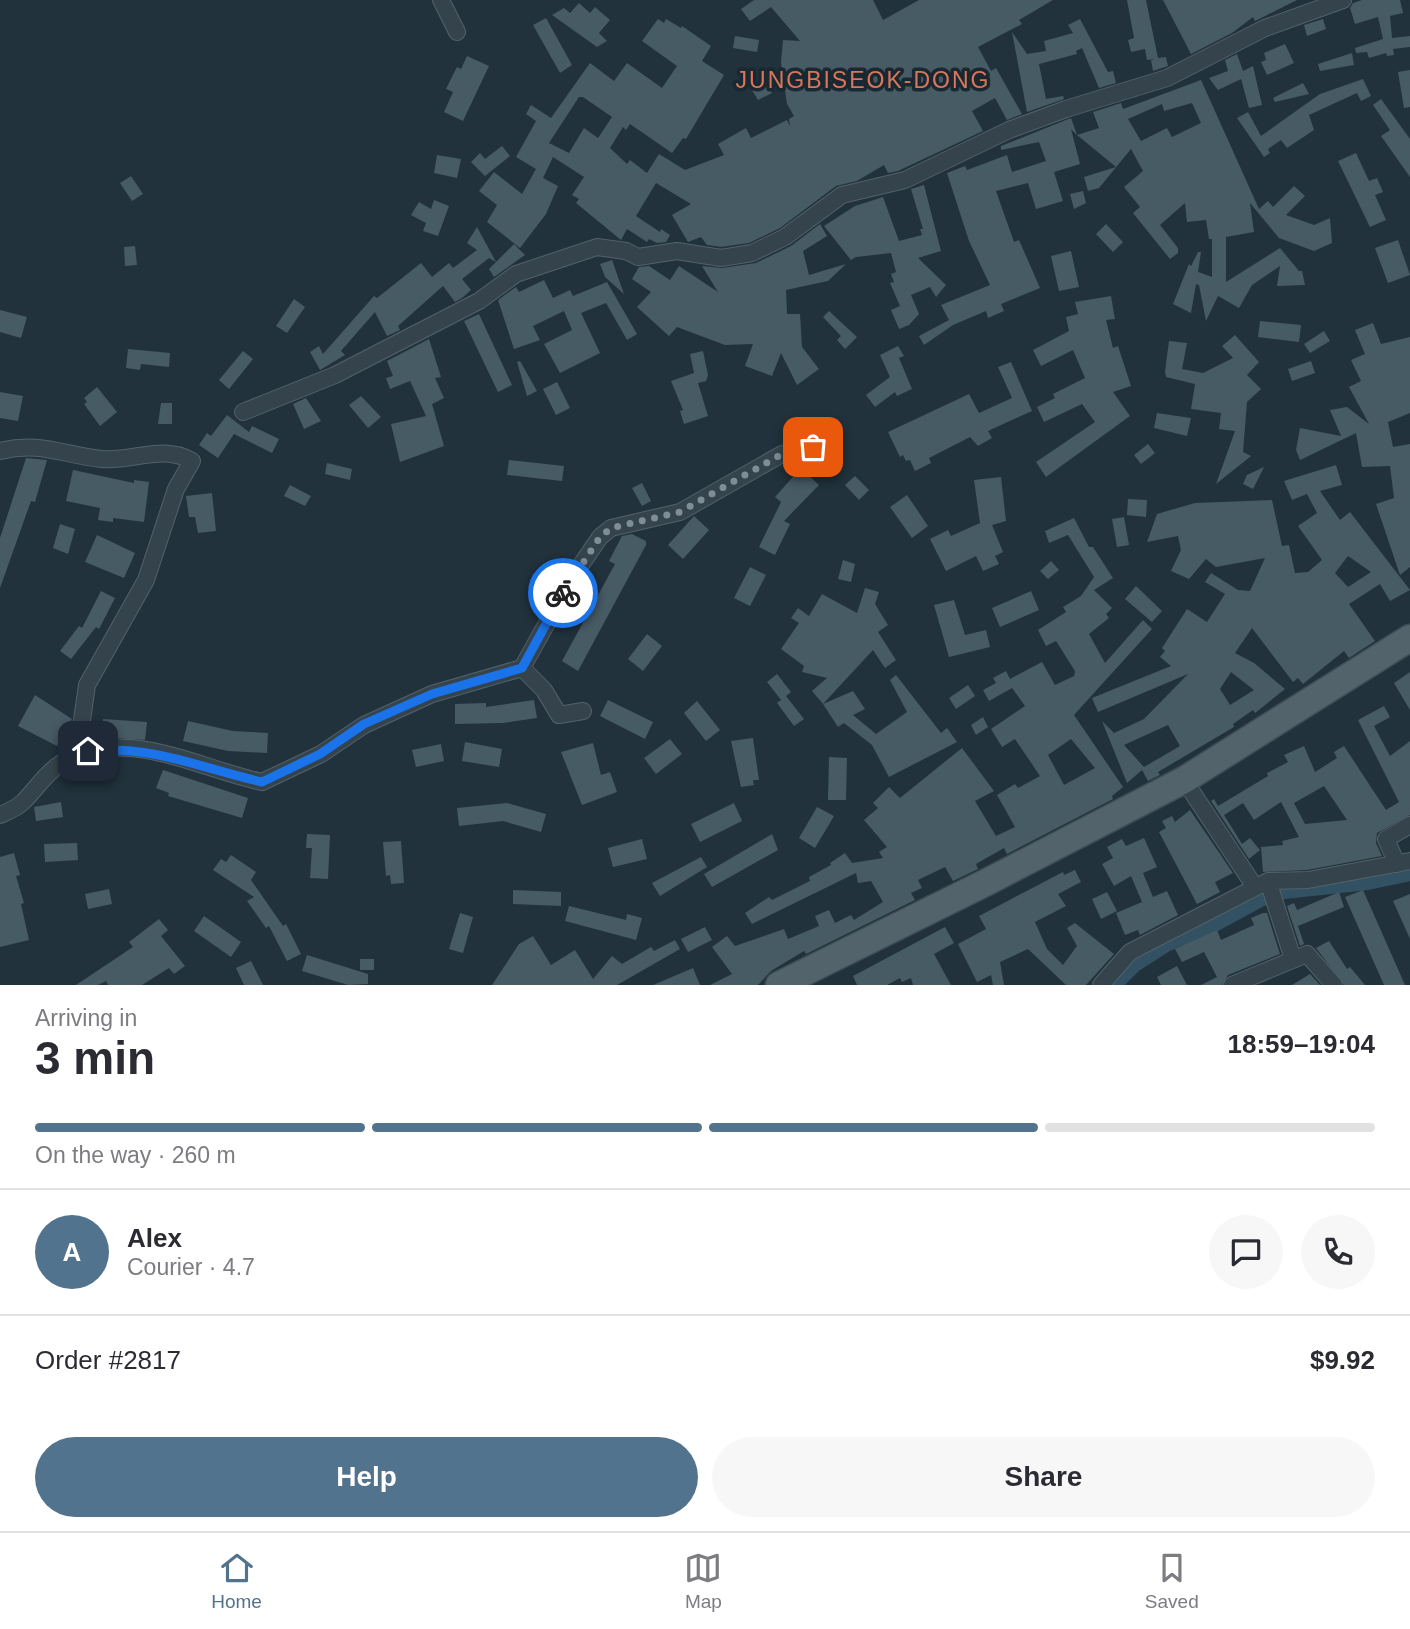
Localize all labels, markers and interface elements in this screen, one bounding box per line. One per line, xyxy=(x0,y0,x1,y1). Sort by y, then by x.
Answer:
district label: JUNGBISEOK-DONG xyxy=(736,67,990,93)
pin xyxy=(783,417,843,477)
icon: bag xyxy=(794,428,832,466)
courier xyxy=(528,558,598,628)
icon: bike xyxy=(544,574,582,612)
pin xyxy=(58,721,118,781)
icon: home xyxy=(69,732,107,770)
text: Arriving in xyxy=(35,1005,137,1031)
text: 18:59–19:04 xyxy=(1228,1029,1375,1059)
text: 3 min xyxy=(35,1032,155,1084)
text: On the way · 260 m xyxy=(35,1142,236,1168)
button: chat xyxy=(1209,1215,1283,1289)
button: phone xyxy=(1301,1215,1375,1289)
text: Alex xyxy=(127,1223,182,1253)
text: A xyxy=(63,1237,81,1267)
text: Courier · 4.7 xyxy=(127,1254,255,1280)
text: Order #2817 xyxy=(35,1345,181,1375)
text: $9.92 xyxy=(1310,1345,1375,1375)
button: Help xyxy=(35,1437,698,1517)
button: Share xyxy=(712,1437,1375,1517)
tab: Home xyxy=(211,1549,262,1613)
tab: Map xyxy=(684,1549,722,1613)
tab: Saved xyxy=(1145,1549,1199,1613)

